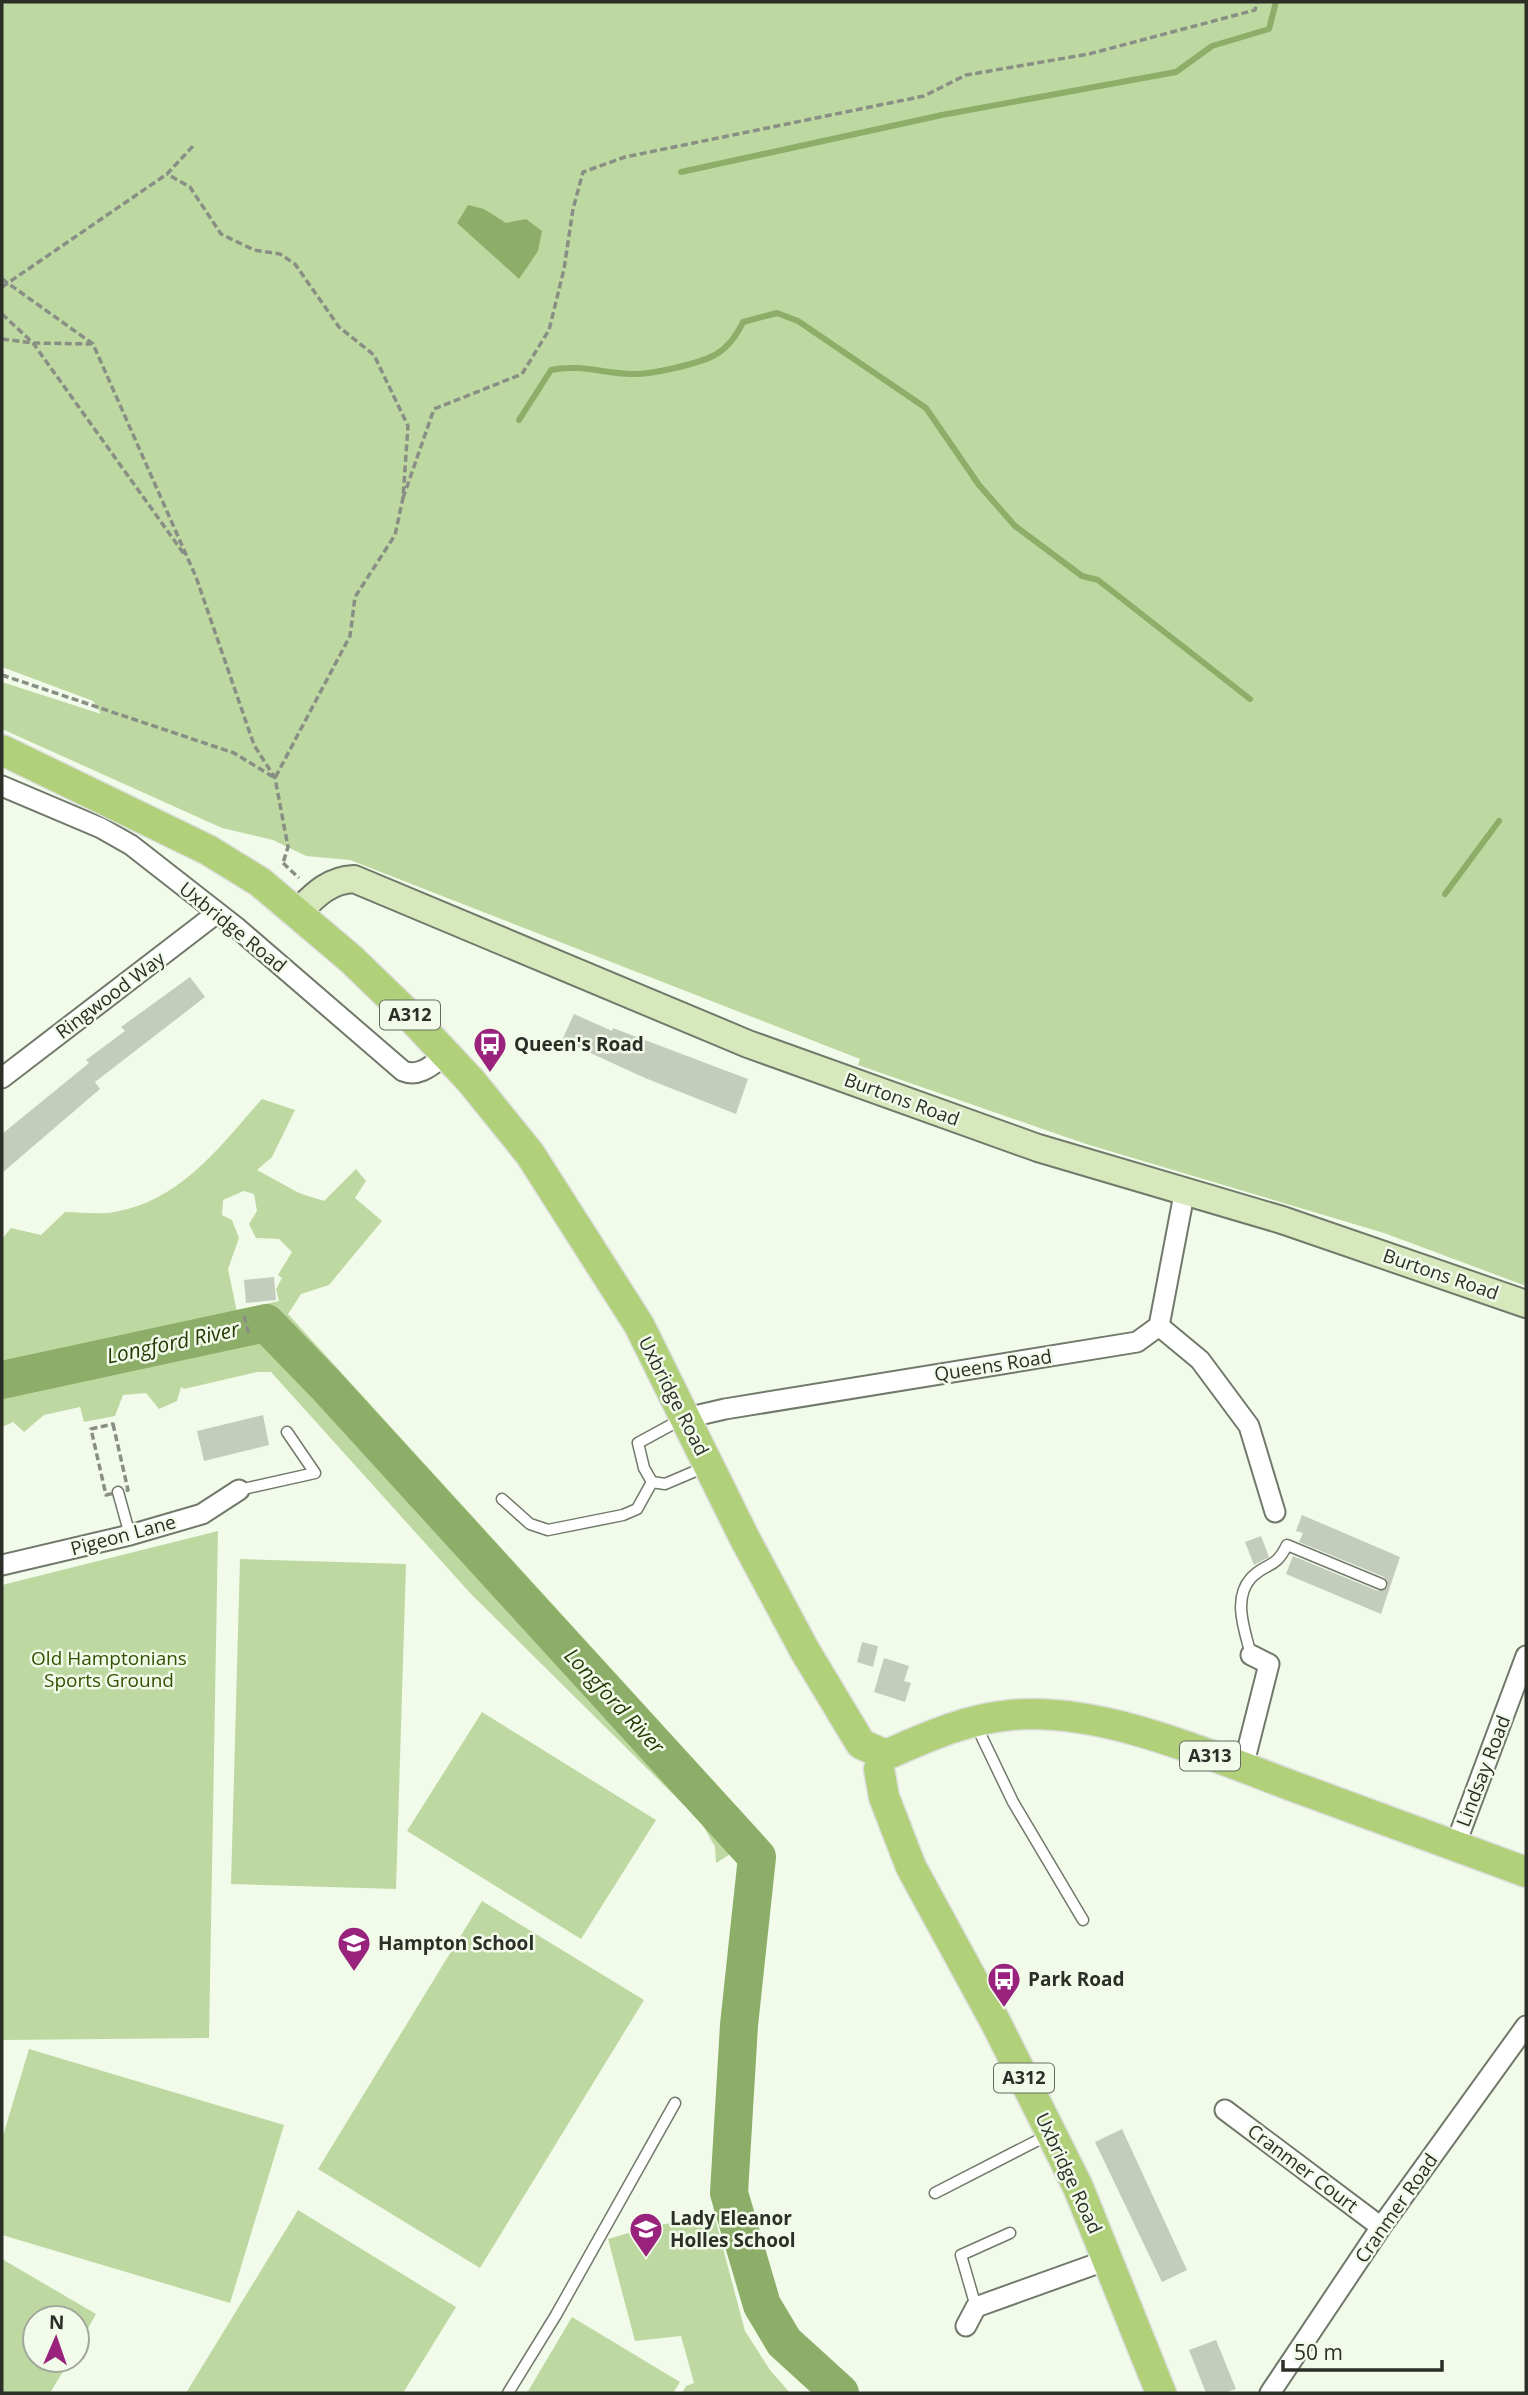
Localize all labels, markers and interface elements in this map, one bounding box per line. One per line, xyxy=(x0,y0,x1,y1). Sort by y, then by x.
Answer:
street label: Uxbridge Road xyxy=(174,876,292,978)
street label: Ringwood Way xyxy=(50,945,170,1045)
road number: A312 xyxy=(380,1000,440,1030)
bus stop icon: Queen's Road xyxy=(471,1025,509,1074)
place label: Queen's Road xyxy=(514,1031,644,1057)
street label: Burtons Road xyxy=(841,1066,963,1132)
street label: Burtons Road xyxy=(1380,1242,1502,1306)
water label: Longford River xyxy=(104,1314,242,1370)
street label: Uxbridge Road xyxy=(633,1332,715,1460)
street label: Queens Road xyxy=(932,1343,1054,1387)
street label: Pigeon Lane xyxy=(67,1508,179,1562)
water label: Longford River xyxy=(558,1641,671,1760)
park label: Old Hamptonians Sports Ground xyxy=(31,1645,187,1693)
street label: Lindsay Road xyxy=(1450,1712,1516,1830)
road number: A313 xyxy=(1180,1742,1240,1770)
school or university icon: Hampton School xyxy=(335,1924,373,1973)
place label: Hampton School xyxy=(378,1930,534,1956)
bus stop icon: Park Road xyxy=(985,1960,1023,2009)
place label: Park Road xyxy=(1028,1966,1125,1992)
road number: A312 xyxy=(994,2064,1054,2092)
street label: Uxbridge Road xyxy=(1030,2108,1108,2238)
street label: Cranmer Court xyxy=(1242,2118,1364,2218)
street label: Cranmer Road xyxy=(1349,2148,1443,2268)
place label: Lady Eleanor Holles School xyxy=(670,2205,796,2253)
school or university icon: Lady Eleanor Holles School xyxy=(627,2210,665,2259)
north arrow xyxy=(21,2304,91,2374)
text: N xyxy=(48,2309,65,2335)
scale bar xyxy=(1283,2328,1442,2372)
text: 50 m xyxy=(1294,2338,1343,2366)

